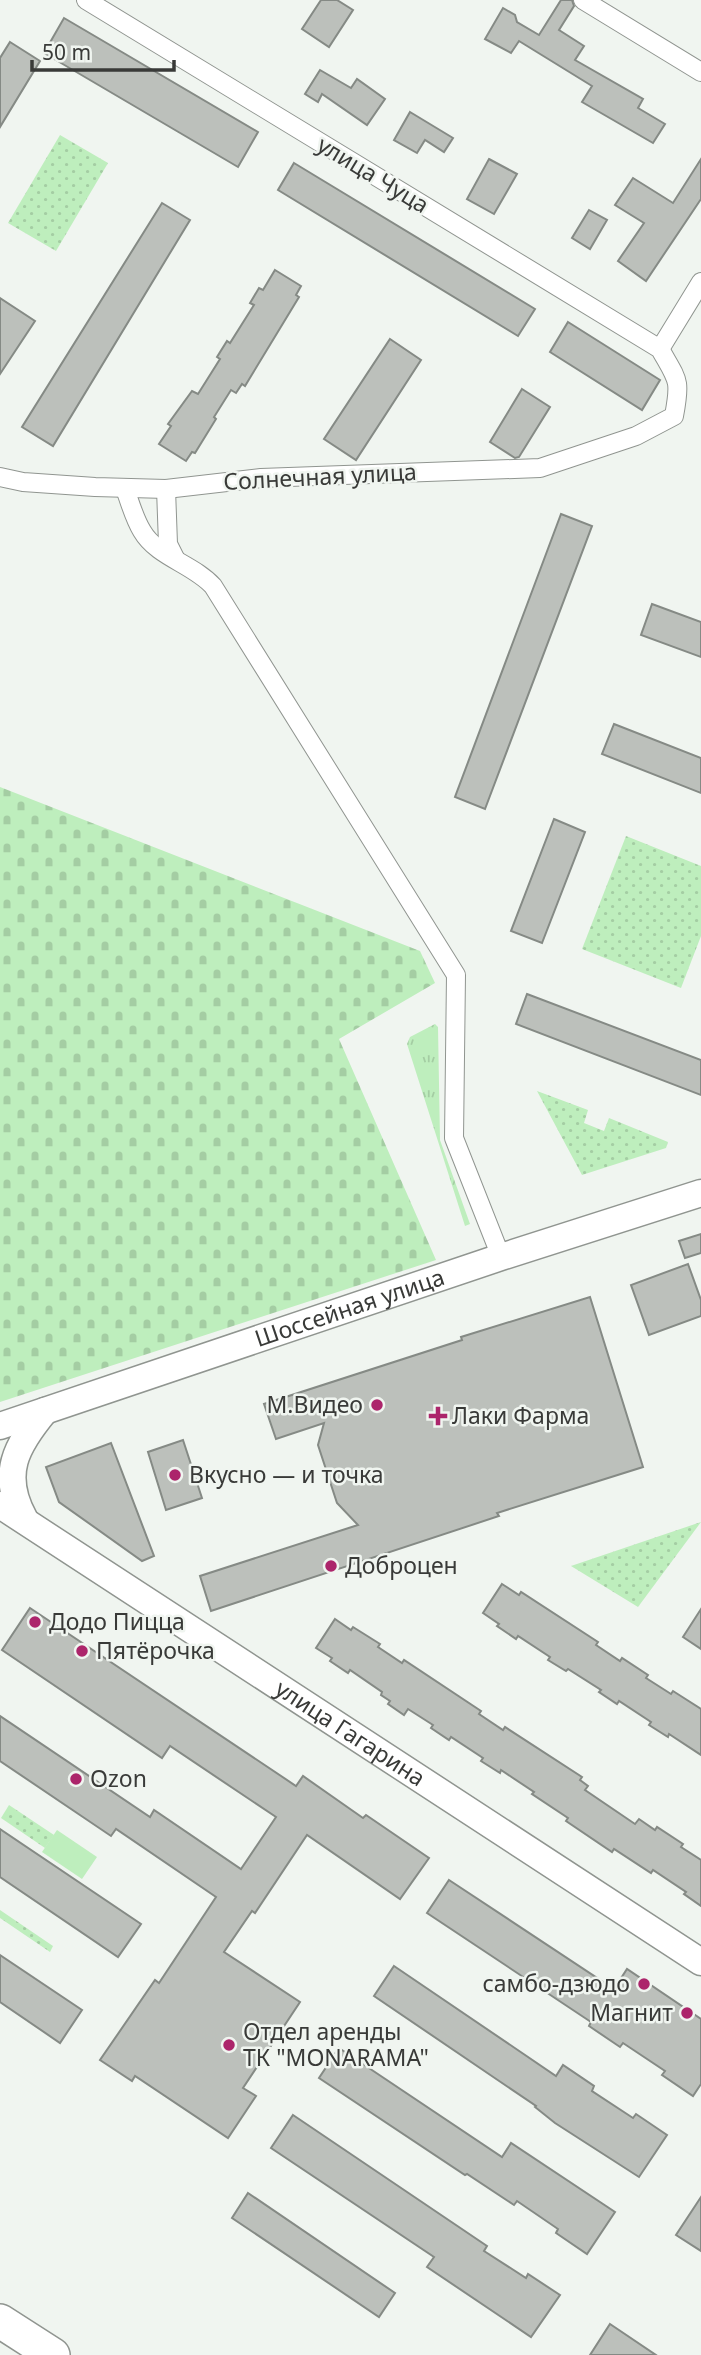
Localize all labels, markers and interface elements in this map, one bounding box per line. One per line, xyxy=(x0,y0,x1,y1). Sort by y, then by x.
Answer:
scale bar xyxy=(32,28,173,72)
text: 50 m xyxy=(42,38,91,66)
street label: улица Чуца xyxy=(312,128,435,220)
street label: Солнечная улица xyxy=(223,455,417,497)
street label: Шоссейная улица xyxy=(250,1260,448,1354)
place label: М.Видео xyxy=(266,1388,363,1420)
marker: М.Видео xyxy=(369,1397,385,1413)
place label: Лаки Фарма xyxy=(452,1399,589,1431)
marker: Лаки Фарма xyxy=(430,1408,446,1424)
place label: Вкусно — и точка xyxy=(189,1458,384,1490)
marker: Вкусно — и точка xyxy=(167,1467,183,1483)
place label: Доброцен xyxy=(345,1549,458,1581)
marker: Доброцен xyxy=(323,1558,339,1574)
place label: Додо Пицца xyxy=(49,1605,185,1637)
marker: Додо Пицца xyxy=(27,1614,43,1630)
place label: Пятёрочка xyxy=(96,1634,215,1666)
marker: Пятёрочка xyxy=(74,1643,90,1659)
street label: улица Гагарина xyxy=(270,1672,432,1793)
place label: Ozon xyxy=(90,1762,147,1794)
marker: Ozon xyxy=(68,1771,84,1787)
place label: самбо-дзюдо xyxy=(482,1967,630,1999)
marker: самбо-дзюдо xyxy=(636,1976,652,1992)
place label: Магнит xyxy=(590,1996,673,2028)
marker: Магнит xyxy=(679,2005,695,2021)
place label: Отдел аренды ТК "MONARAMA" xyxy=(243,2015,429,2073)
marker: Отдел аренды ТК "MONARAMA" xyxy=(221,2037,237,2053)

